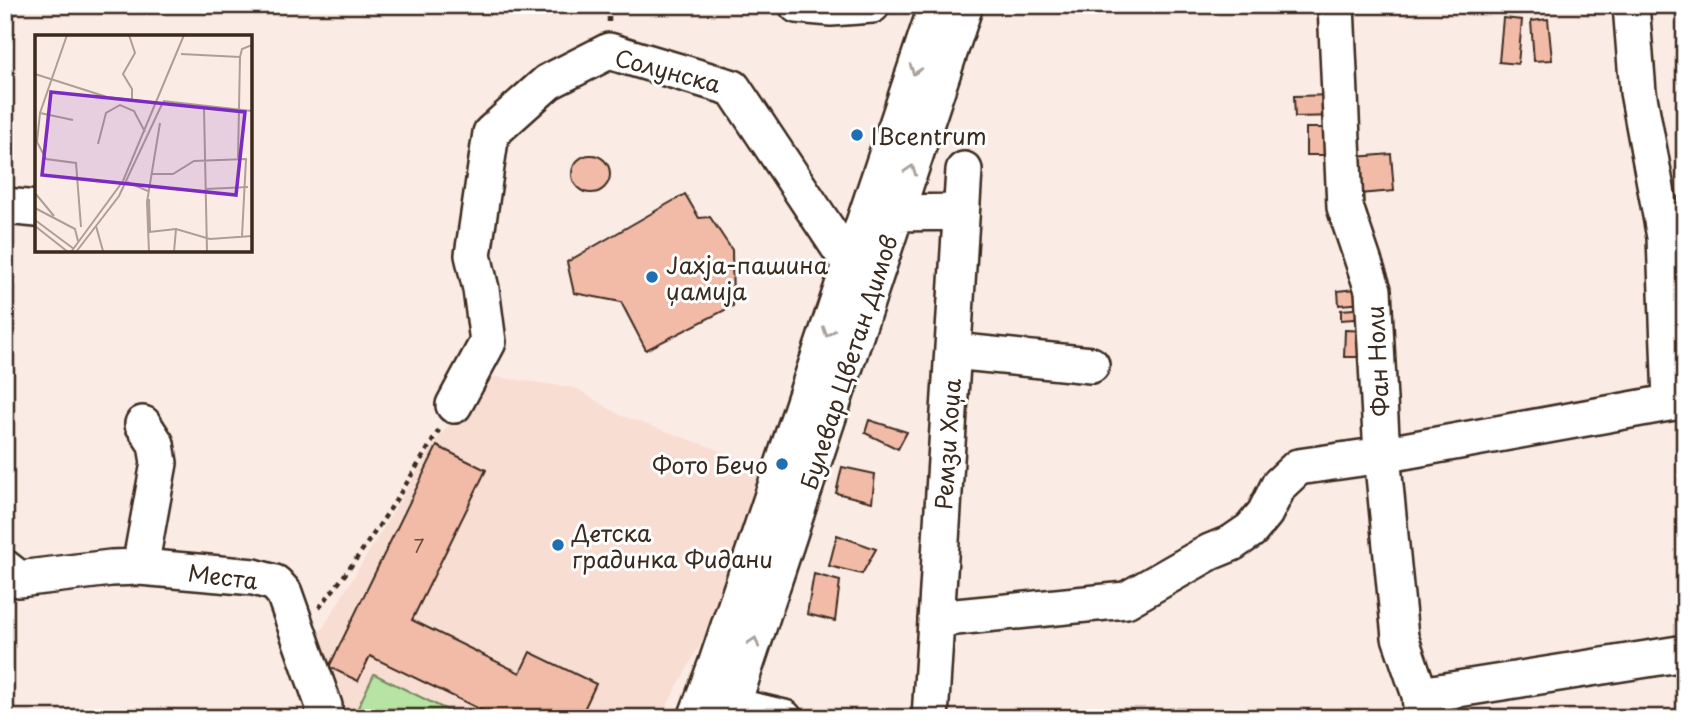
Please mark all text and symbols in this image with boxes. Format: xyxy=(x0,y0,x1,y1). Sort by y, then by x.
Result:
inset map xyxy=(35,35,252,252)
street label: Солунска xyxy=(611,39,725,101)
one-way arrow xyxy=(909,64,924,76)
place label: IBcentrum xyxy=(871,118,987,153)
marker: IBcentrum xyxy=(849,127,865,143)
one-way arrow xyxy=(903,164,917,177)
street label: Булевар Цветан Димов xyxy=(790,230,906,494)
place label: Јахја-пашина џамија xyxy=(666,247,829,308)
marker: Јахја-пашина џамија xyxy=(644,269,660,285)
street label: Фан Ноли xyxy=(1357,305,1397,417)
one-way arrow xyxy=(822,326,836,338)
street label: Ремзи Хоџа xyxy=(925,377,969,511)
place label: Фото Бечо xyxy=(652,447,768,482)
marker: Фото Бечо xyxy=(774,456,790,472)
place label: Детска градинка Фидани xyxy=(571,515,773,576)
house number: 7 xyxy=(414,531,425,559)
marker: Детска градинка Фидани xyxy=(550,537,566,553)
street label: Места xyxy=(186,554,260,598)
one-way arrow xyxy=(746,636,760,648)

